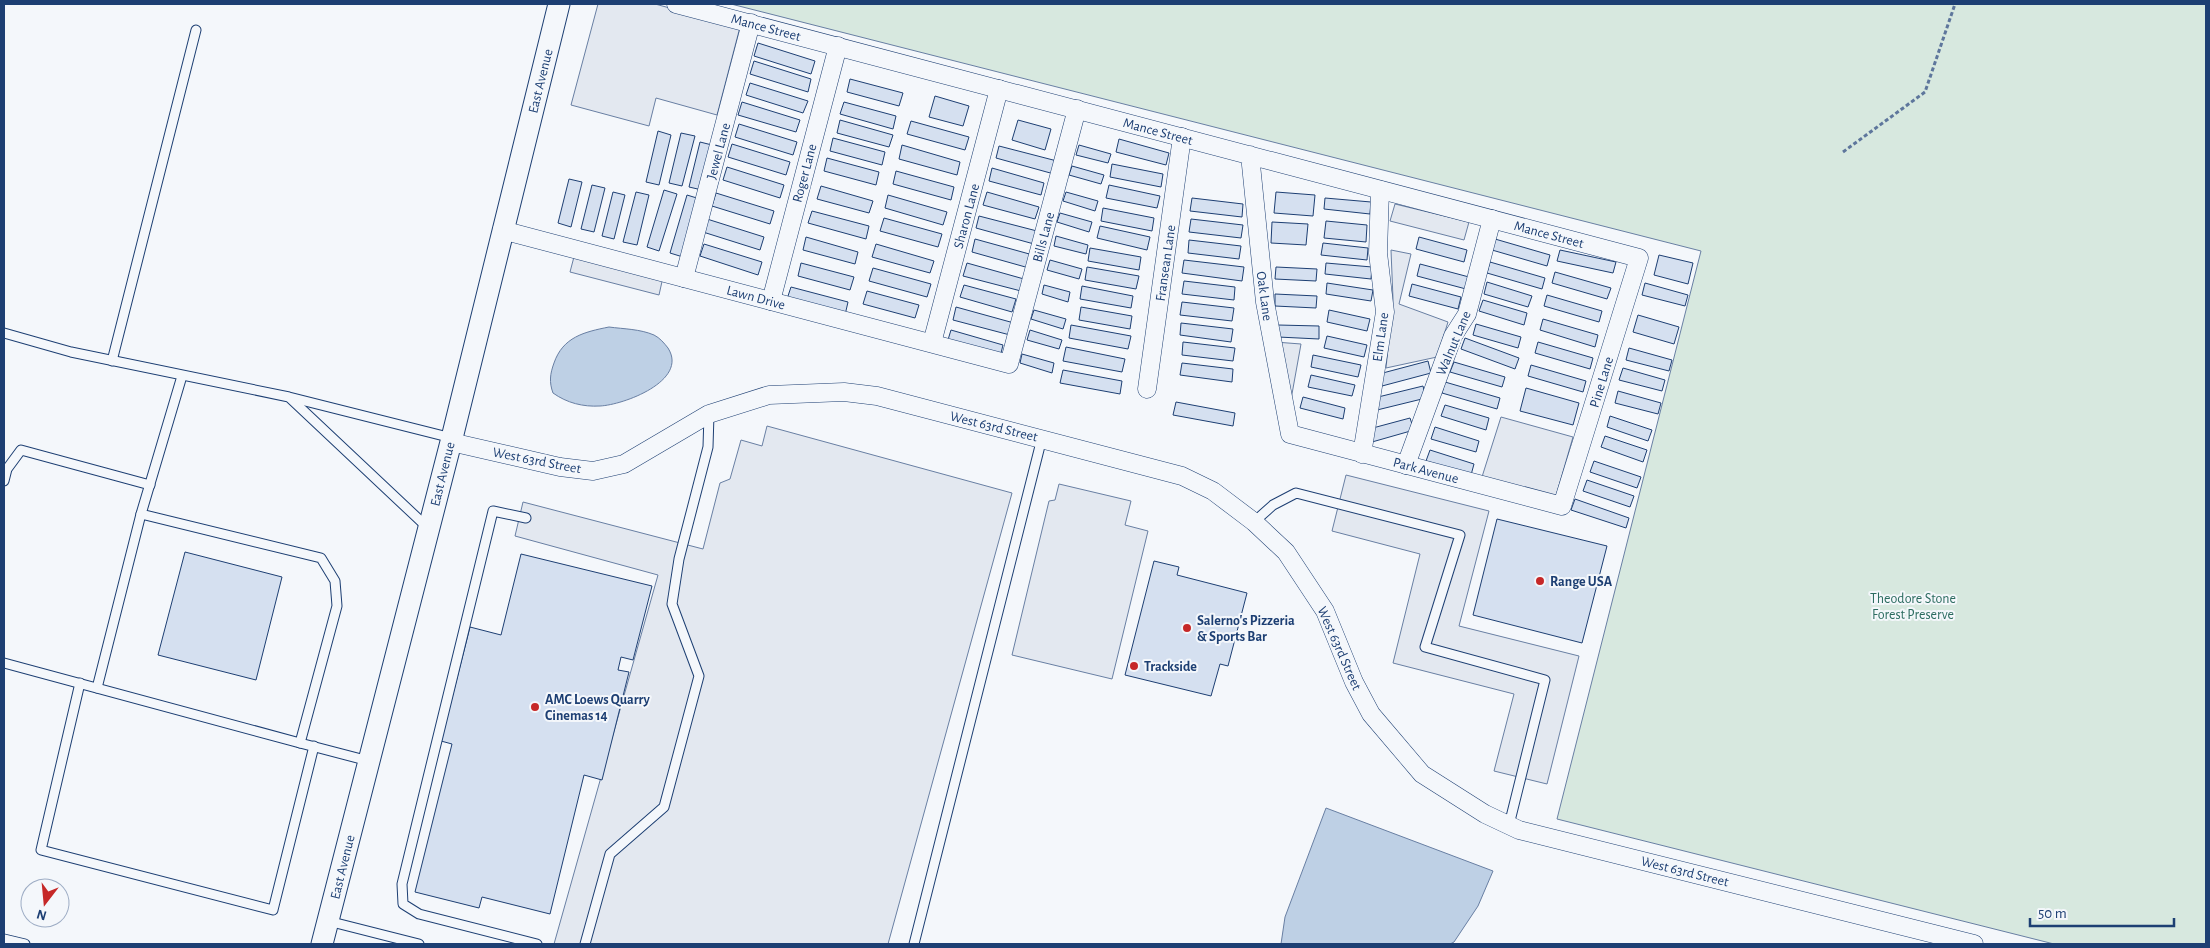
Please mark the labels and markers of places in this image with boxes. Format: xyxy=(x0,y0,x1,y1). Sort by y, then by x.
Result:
marker: Range USA xyxy=(1534,575,1546,587)
place label: Range USA xyxy=(1550,575,1613,589)
place label: Salerno's Pizzeria & Sports Bar xyxy=(1197,614,1295,644)
marker: Salerno's Pizzeria & Sports Bar xyxy=(1181,622,1193,634)
marker: Trackside xyxy=(1128,660,1140,672)
place label: Trackside xyxy=(1144,660,1197,674)
place label: AMC Loews Quarry Cinemas 14 xyxy=(545,693,651,723)
marker: AMC Loews Quarry Cinemas 14 xyxy=(529,701,541,713)

